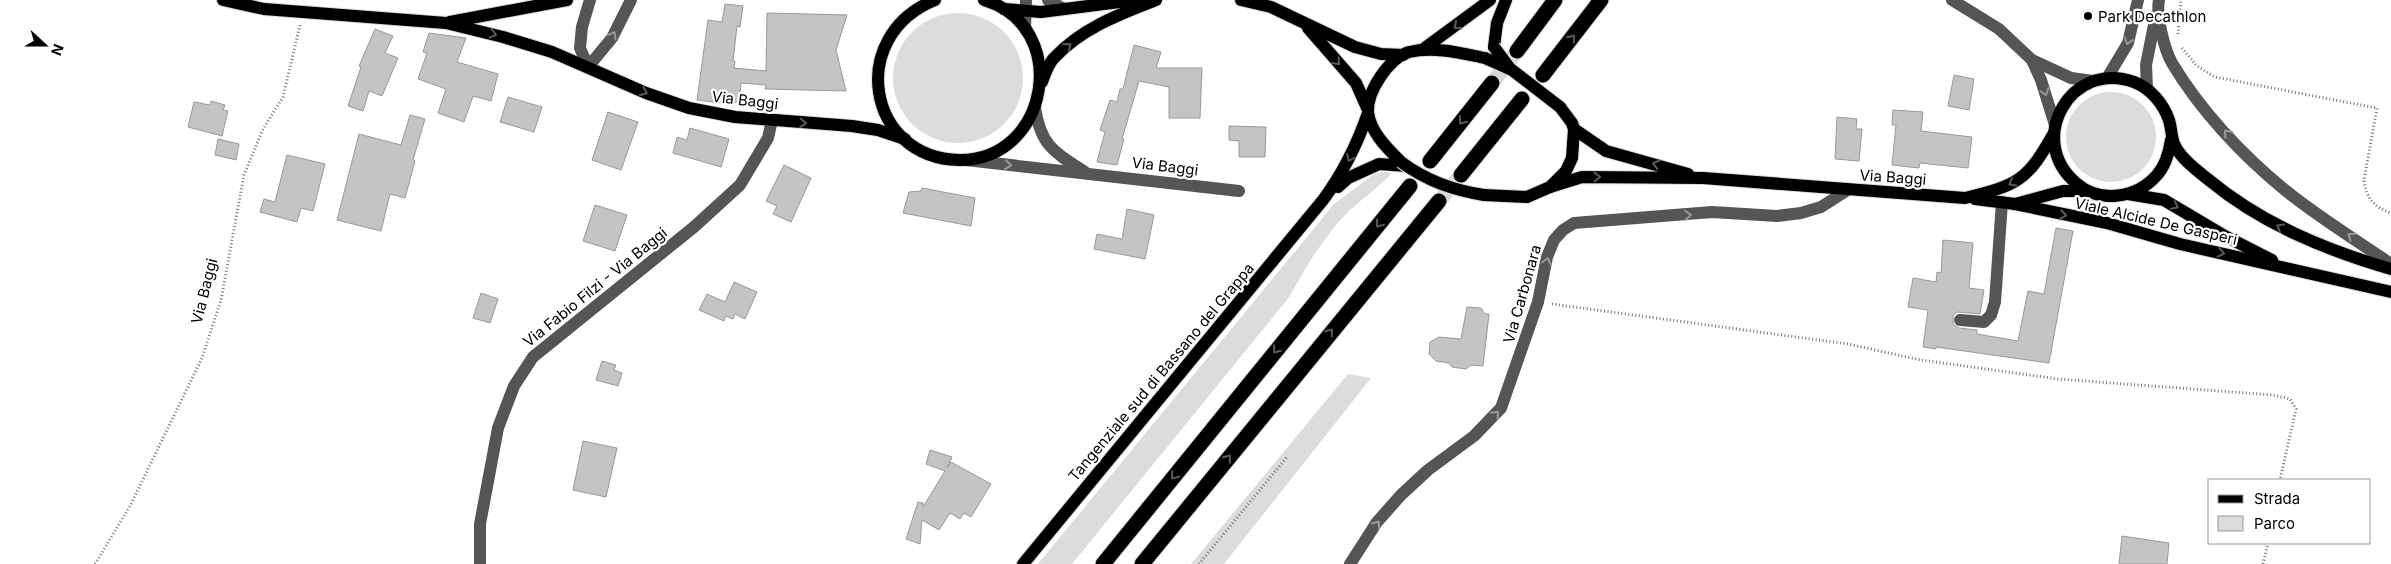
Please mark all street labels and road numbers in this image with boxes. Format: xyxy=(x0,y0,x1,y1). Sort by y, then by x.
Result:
street label: Via Baggi xyxy=(711,86,779,114)
street label: Via Baggi xyxy=(1131,152,1199,180)
street label: Via Baggi xyxy=(1859,165,1927,189)
street label: Viale Alcide De Gasperi xyxy=(2073,193,2239,249)
street label: Via Fabio Filzi - Via Baggi xyxy=(519,223,671,351)
street label: Via Carbonara xyxy=(1499,243,1545,345)
street label: Via Baggi xyxy=(187,256,221,326)
street label: Tangenziale sud di Bassano del Grappa xyxy=(1064,259,1258,485)

